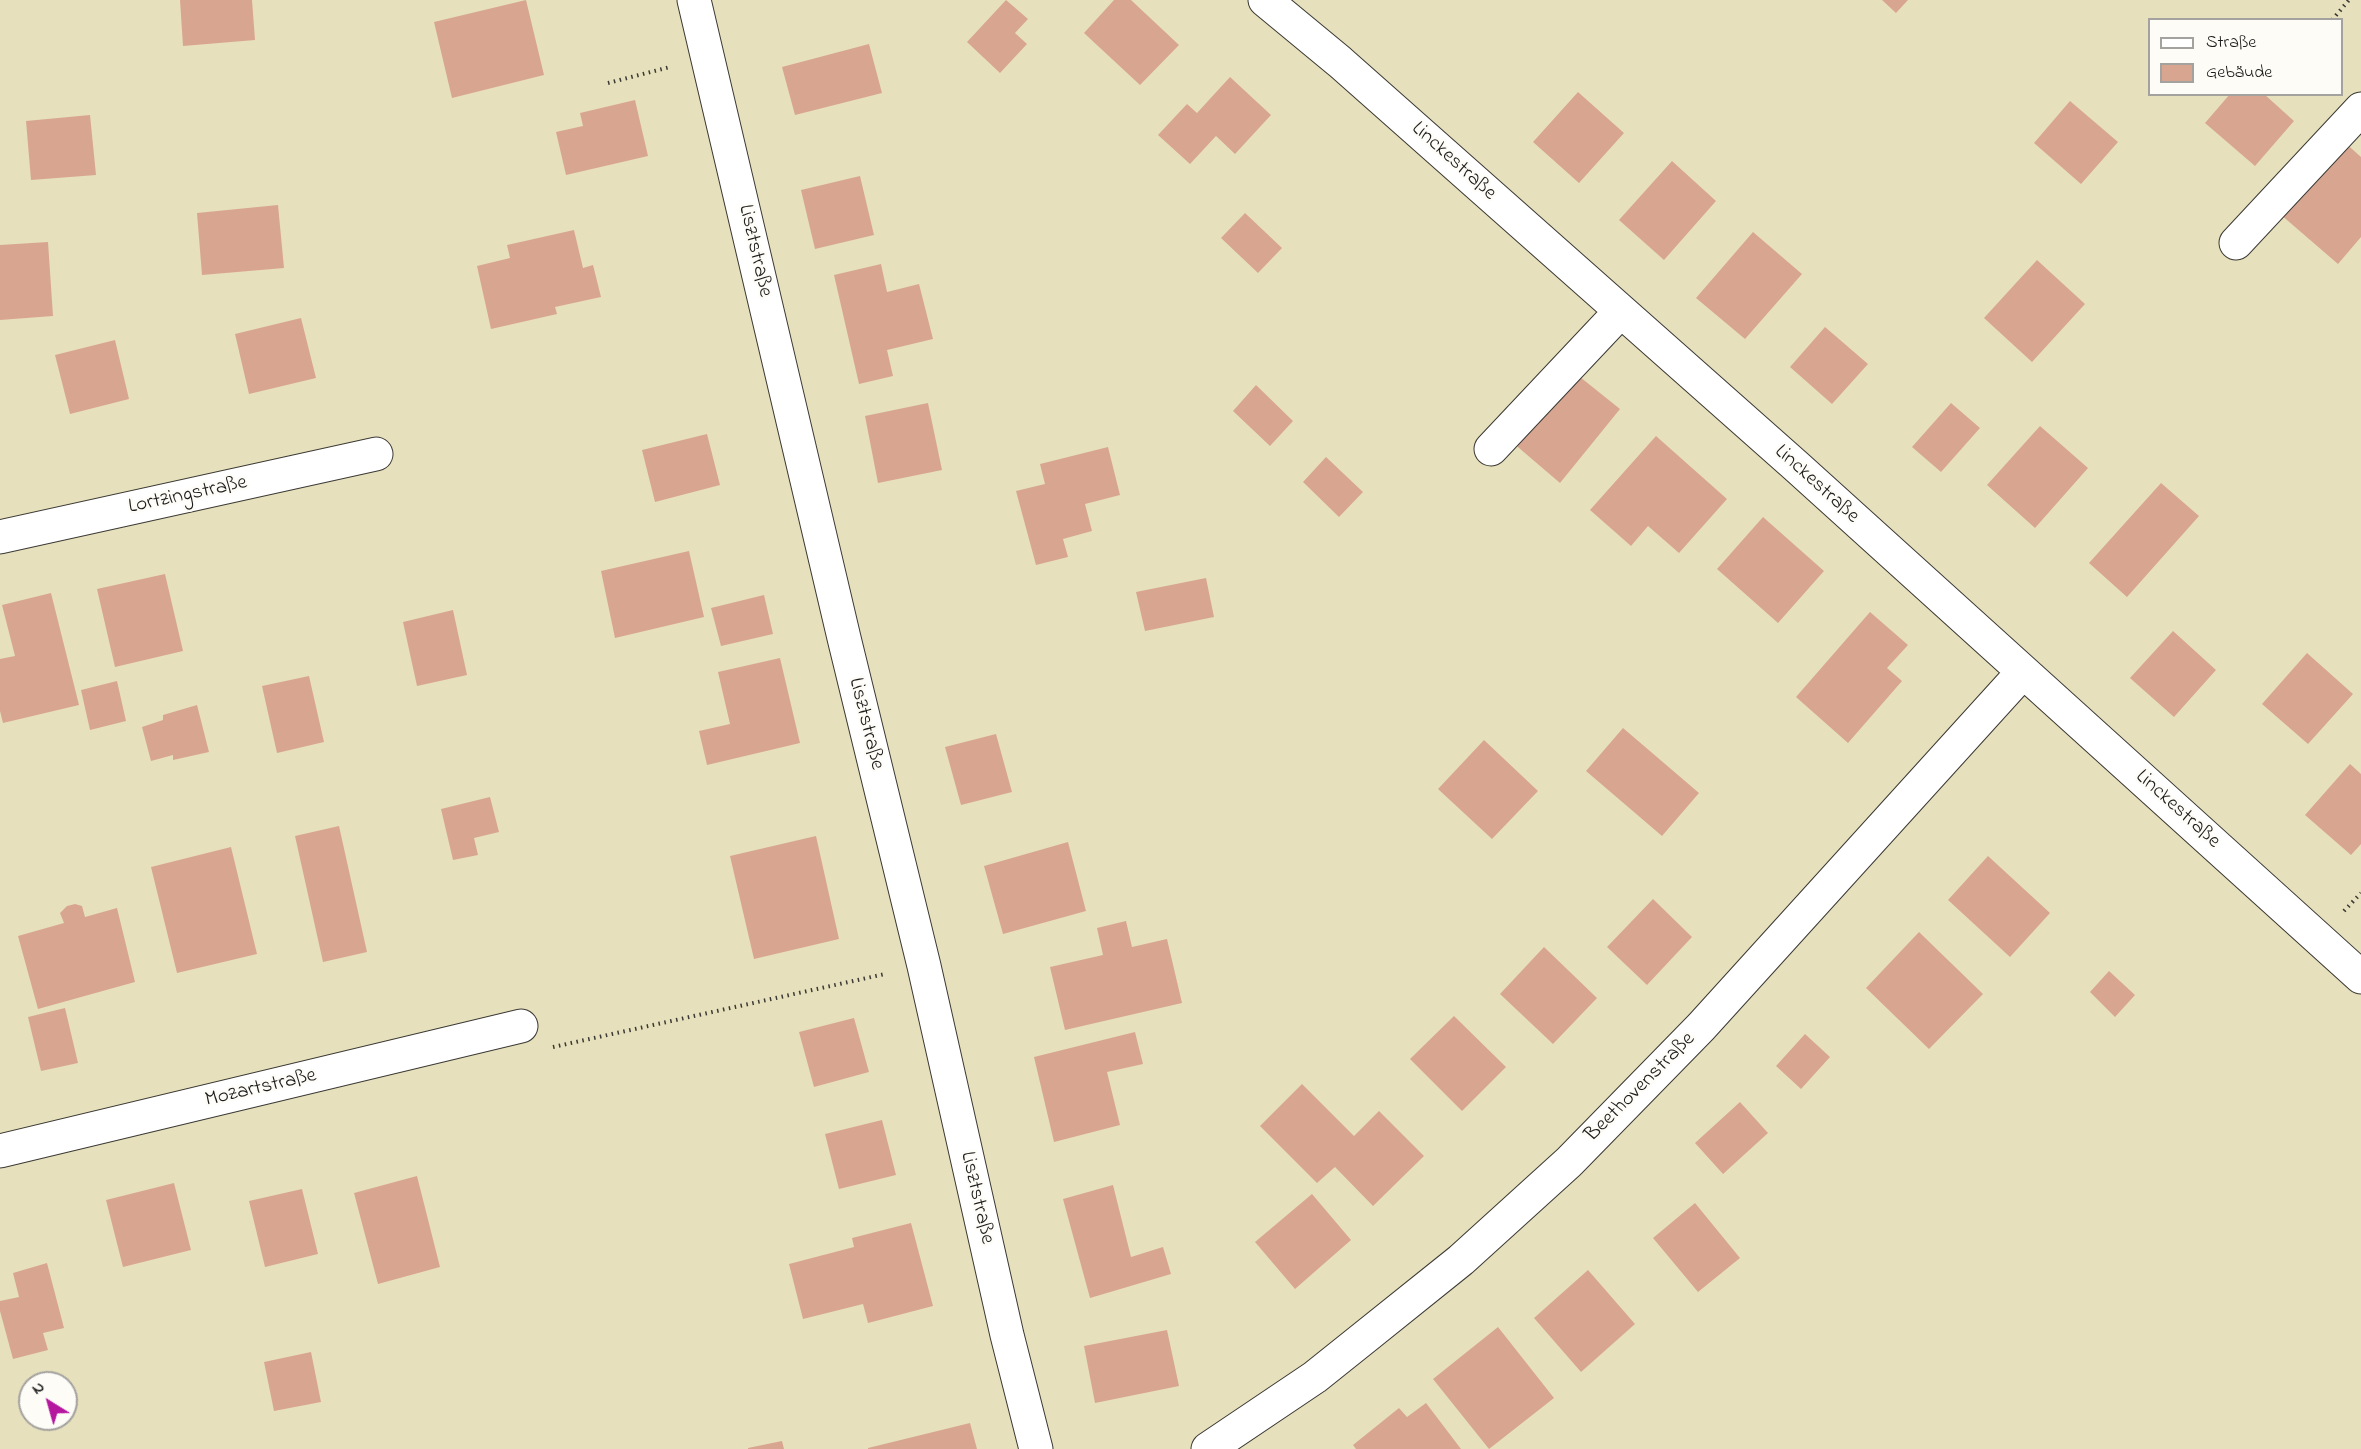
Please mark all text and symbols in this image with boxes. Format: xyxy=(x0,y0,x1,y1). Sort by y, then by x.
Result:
legend xyxy=(2148,18,2343,96)
text: Straße xyxy=(2206,30,2256,56)
text: Gebäude xyxy=(2206,60,2272,86)
street label: Linckestraße xyxy=(1405,117,1501,207)
street label: Lisztstraße xyxy=(731,202,777,300)
street label: Linckestraße xyxy=(1768,440,1864,530)
street label: Lortzingstraße xyxy=(126,471,250,521)
street label: Lisztstraße xyxy=(841,675,889,773)
street label: Linckestraße xyxy=(2129,765,2225,855)
street label: Beethovenstraße xyxy=(1581,1028,1701,1148)
street label: Mozartstraße xyxy=(203,1064,319,1114)
street label: Lisztstraße xyxy=(953,1149,999,1247)
north arrow xyxy=(18,1371,78,1431)
text: N xyxy=(27,1375,50,1401)

